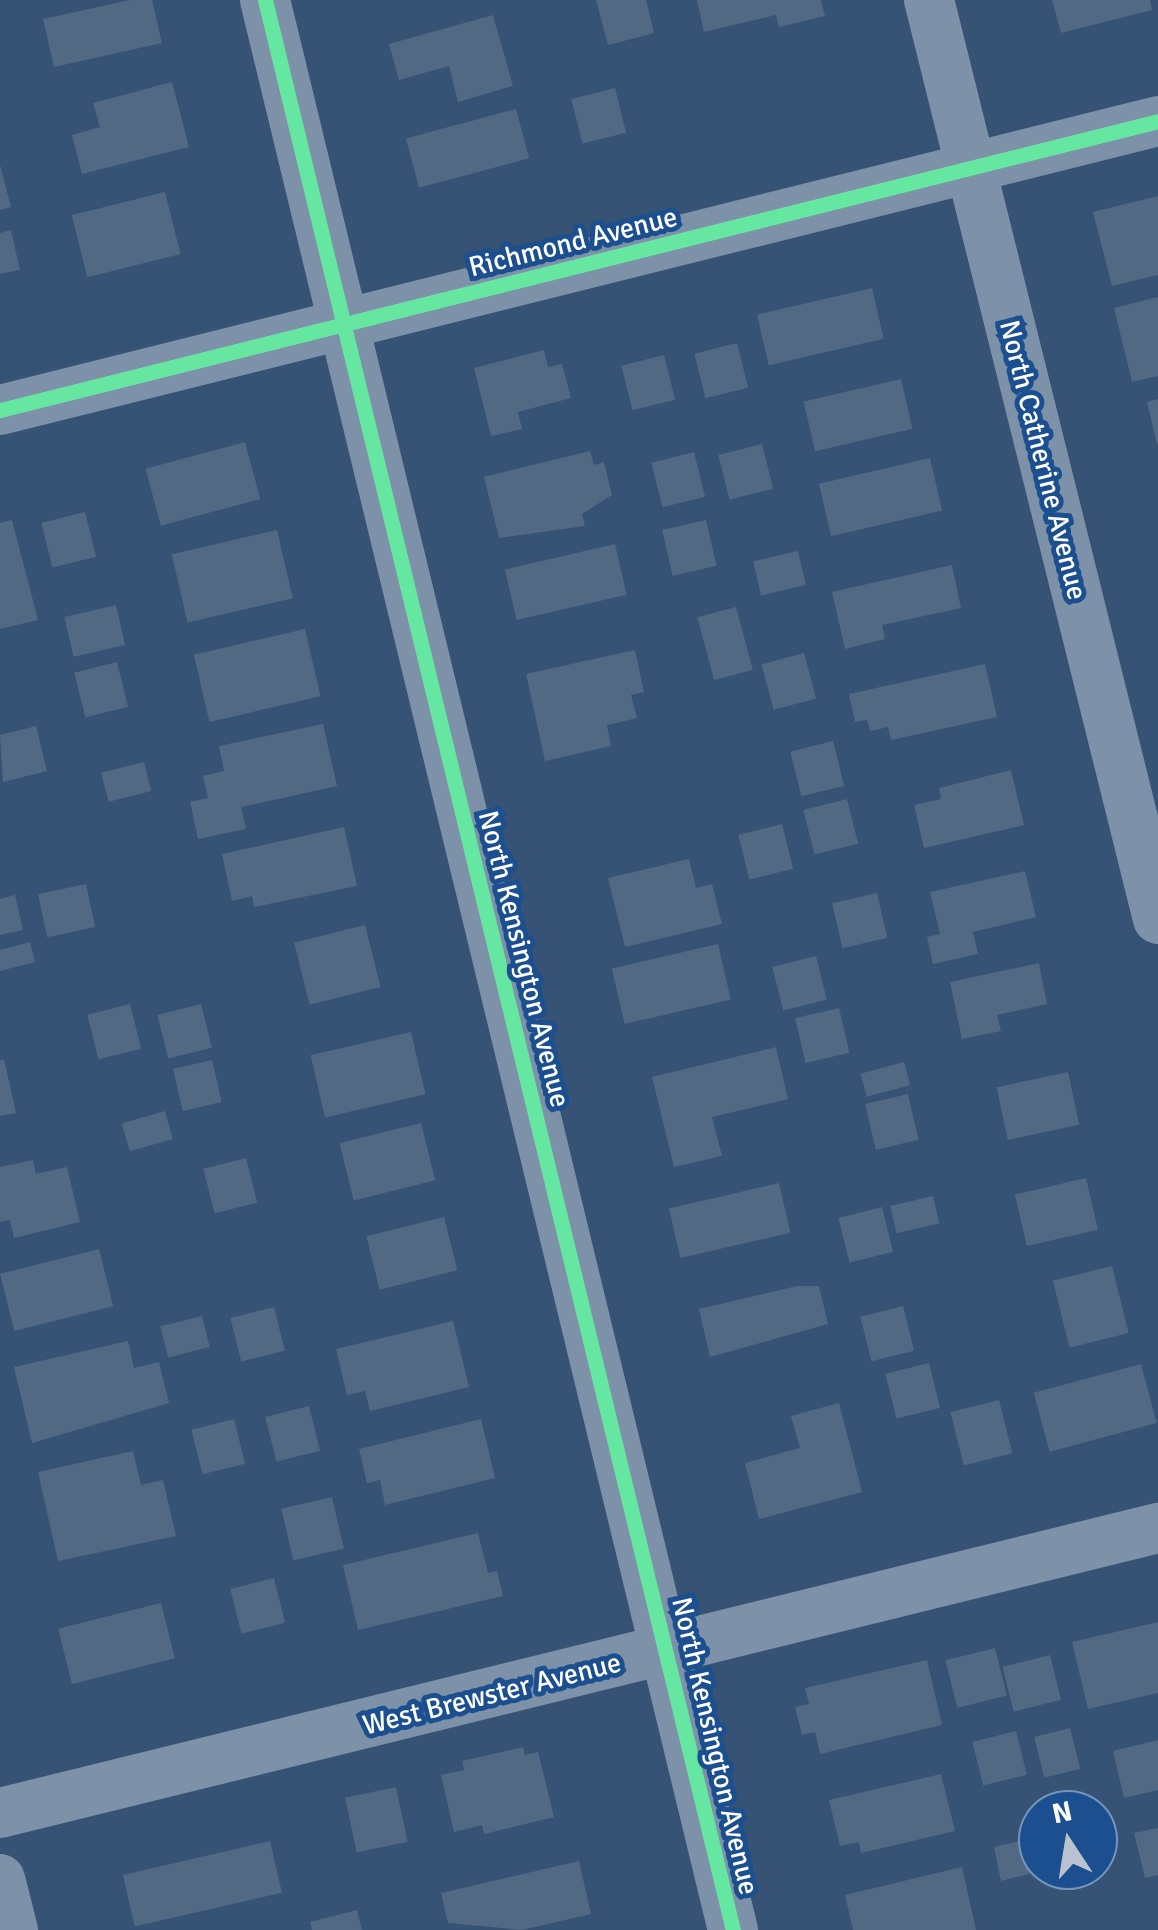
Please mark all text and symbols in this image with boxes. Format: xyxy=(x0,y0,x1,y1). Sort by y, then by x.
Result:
street label: Richmond Avenue xyxy=(465,200,681,284)
street label: North Catherine Avenue xyxy=(992,317,1094,603)
street label: North Kensington Avenue xyxy=(471,807,577,1111)
street label: North Kensington Avenue xyxy=(664,1594,766,1898)
street label: West Brewster Avenue xyxy=(359,1646,625,1742)
north arrow xyxy=(1018,1790,1118,1890)
text: N xyxy=(1049,1794,1075,1831)

